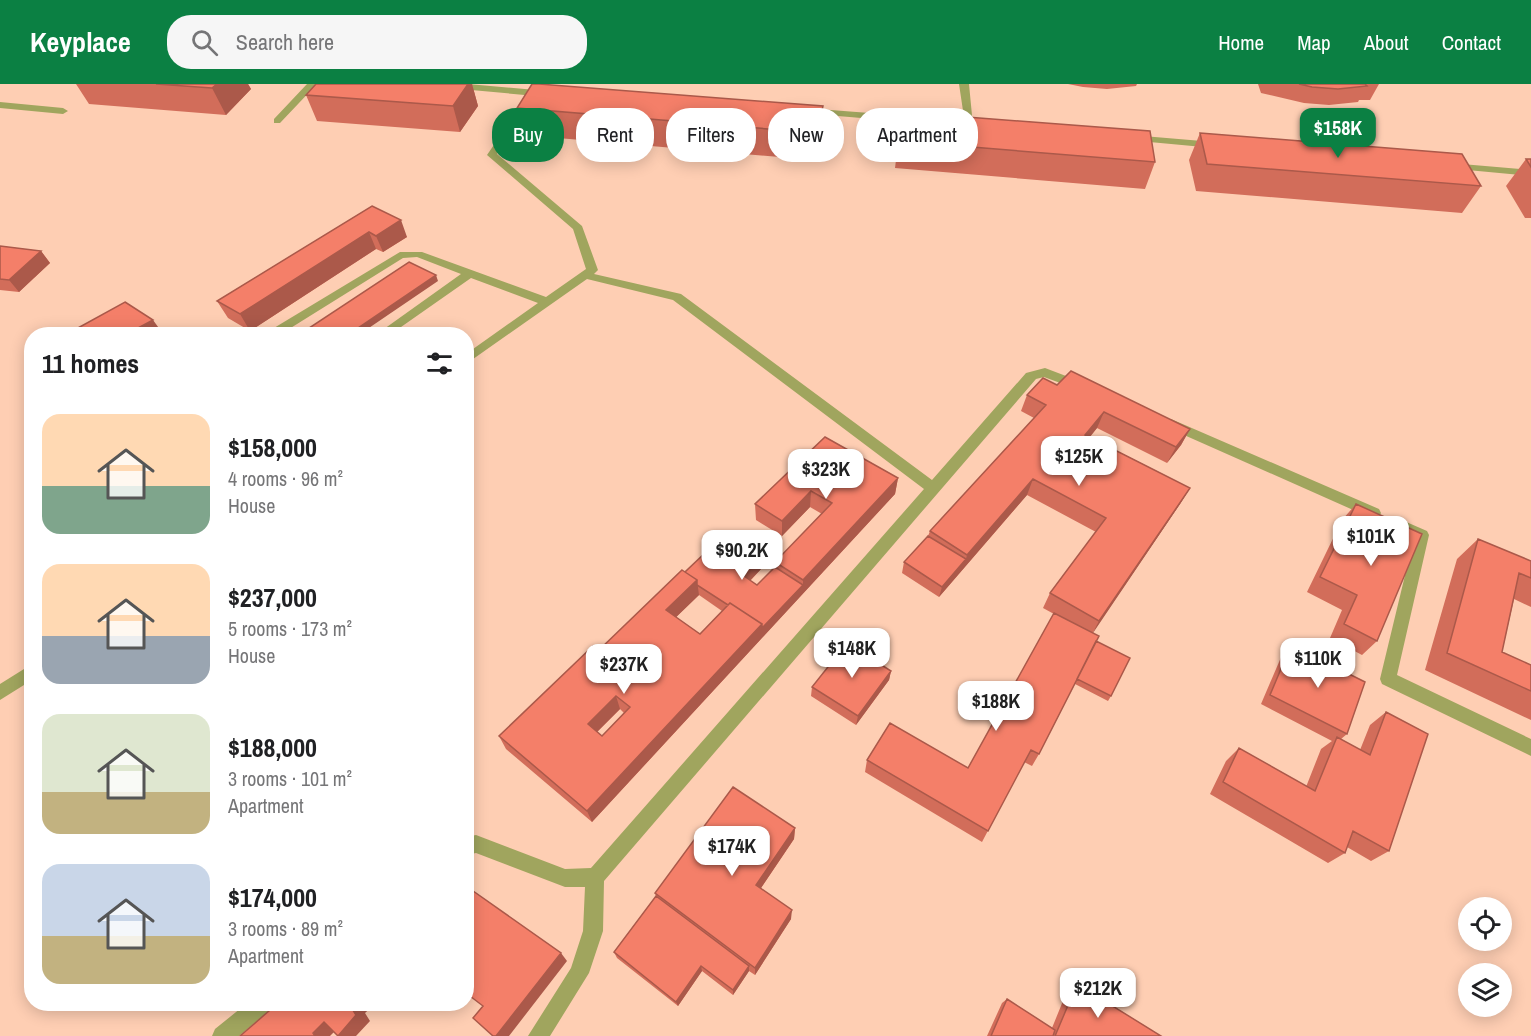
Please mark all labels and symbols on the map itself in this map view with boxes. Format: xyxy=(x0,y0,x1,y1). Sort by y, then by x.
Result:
pin: $158K xyxy=(1296,108,1380,159)
pin: $125K xyxy=(1037,436,1121,487)
pin: $323K xyxy=(784,449,868,500)
pin: $101K xyxy=(1329,516,1413,567)
pin: $90.2K xyxy=(693,530,791,581)
pin: $148K xyxy=(810,628,894,679)
pin: $110K xyxy=(1276,638,1360,689)
pin: $237K xyxy=(582,644,666,695)
pin: $188K xyxy=(954,681,1038,732)
pin: $174K xyxy=(690,826,774,877)
pin: $212K xyxy=(1056,968,1140,1019)

